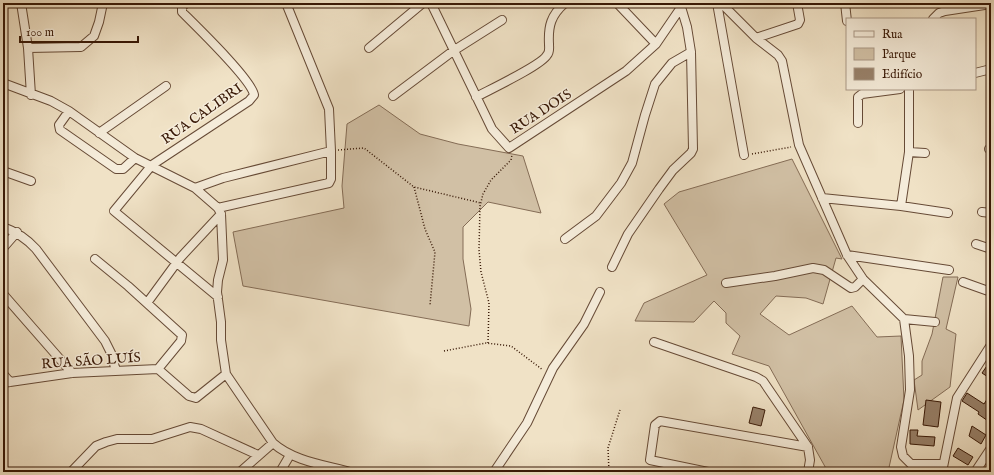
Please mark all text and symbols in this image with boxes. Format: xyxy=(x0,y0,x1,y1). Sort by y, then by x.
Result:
scale bar xyxy=(20,18,138,44)
legend xyxy=(846,18,976,90)
text: 100 m xyxy=(26,25,54,40)
text: Rua xyxy=(882,27,903,42)
text: Parque xyxy=(882,47,917,63)
text: Edifício xyxy=(882,67,923,82)
street label: RUA CALIBRI xyxy=(158,79,246,149)
street label: RUA DOIS xyxy=(507,85,575,139)
street label: RUA SÃO LUÍS xyxy=(41,348,141,373)

